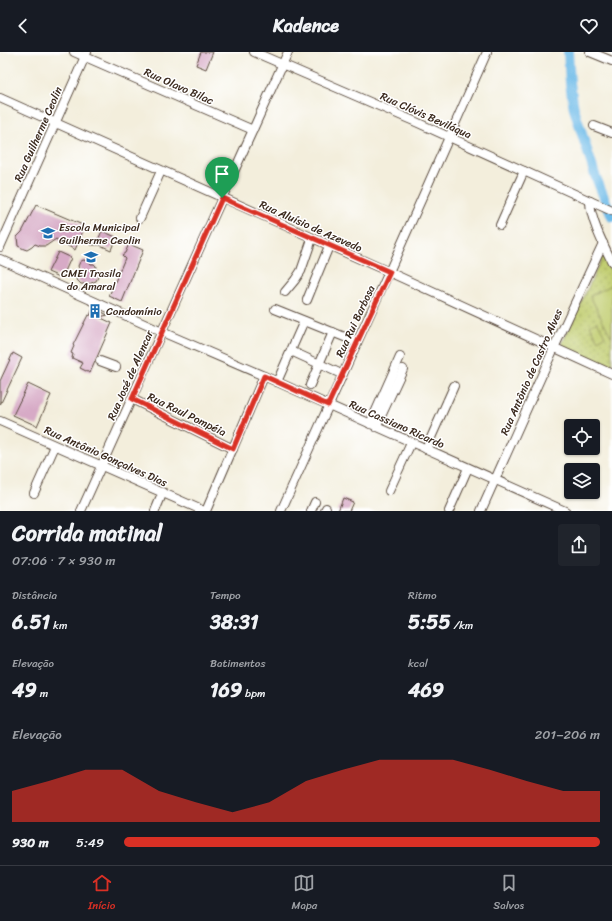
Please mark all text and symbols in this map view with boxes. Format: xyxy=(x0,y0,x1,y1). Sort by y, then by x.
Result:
text: Kadence xyxy=(273,10,339,42)
icon: back xyxy=(12,15,34,37)
icon: heart xyxy=(578,15,600,37)
street label: Rua Olavo Bilac xyxy=(141,63,217,110)
street label: Rua Guilherme Ceolin xyxy=(9,83,68,185)
street label: Rua Clóvis Beviláqua xyxy=(377,87,475,144)
pin xyxy=(205,157,239,198)
icon: arrive xyxy=(211,163,233,185)
street label: Rua Aluísio de Azevedo xyxy=(256,195,366,258)
place label: Escola Municipal Guilherme Ceolin xyxy=(59,218,141,250)
school or university icon: Escola Municipal Guilherme Ceolin xyxy=(40,225,56,241)
school or university icon: CMEI Trasila do Amaral xyxy=(83,249,99,265)
place label: CMEI Trasila do Amaral xyxy=(61,264,121,296)
street label: Rua Rui Barbosa xyxy=(330,281,381,361)
place label: Condomínio xyxy=(106,302,162,321)
building icon: Condomínio xyxy=(87,303,103,319)
street label: Rua Antônio de Castro Alves xyxy=(495,305,568,438)
street label: Rua José de Alencar xyxy=(102,327,159,423)
street label: Rua Raul Pompéia xyxy=(144,387,230,442)
street label: Rua Cassiano Ricardo xyxy=(346,395,448,454)
map controls xyxy=(564,419,600,499)
button: locate xyxy=(564,419,600,455)
street label: Rua Antônio Gonçalves Dias xyxy=(41,421,171,493)
button: layers xyxy=(564,463,600,499)
text: Corrida matinal xyxy=(12,514,162,553)
button: share xyxy=(558,524,600,566)
text: 07:06 · 7 × 930 m xyxy=(12,549,116,572)
text: Distância xyxy=(12,586,57,605)
text: Tempo xyxy=(210,586,241,605)
text: Ritmo xyxy=(408,586,437,605)
text: 6.51 xyxy=(12,605,50,640)
text: 38:31 xyxy=(210,605,259,640)
text: 5:55 xyxy=(408,605,451,640)
text: km xyxy=(50,616,67,635)
text: /km xyxy=(451,616,473,635)
text: Elevação xyxy=(12,654,54,673)
text: Batimentos xyxy=(210,654,265,673)
text: kcal xyxy=(408,654,428,673)
text: 49 xyxy=(12,673,37,708)
text: 169 xyxy=(210,673,242,708)
text: 469 xyxy=(408,673,444,708)
text: m xyxy=(37,684,48,703)
text: bpm xyxy=(242,684,265,703)
text: Elevação xyxy=(12,723,62,746)
text: 201–206 m xyxy=(535,723,600,746)
text: 930 m xyxy=(12,831,49,854)
text: 5:49 xyxy=(76,831,104,854)
tab: Início xyxy=(88,872,115,915)
tab: Mapa xyxy=(291,872,317,915)
tab: Salvos xyxy=(493,872,524,915)

